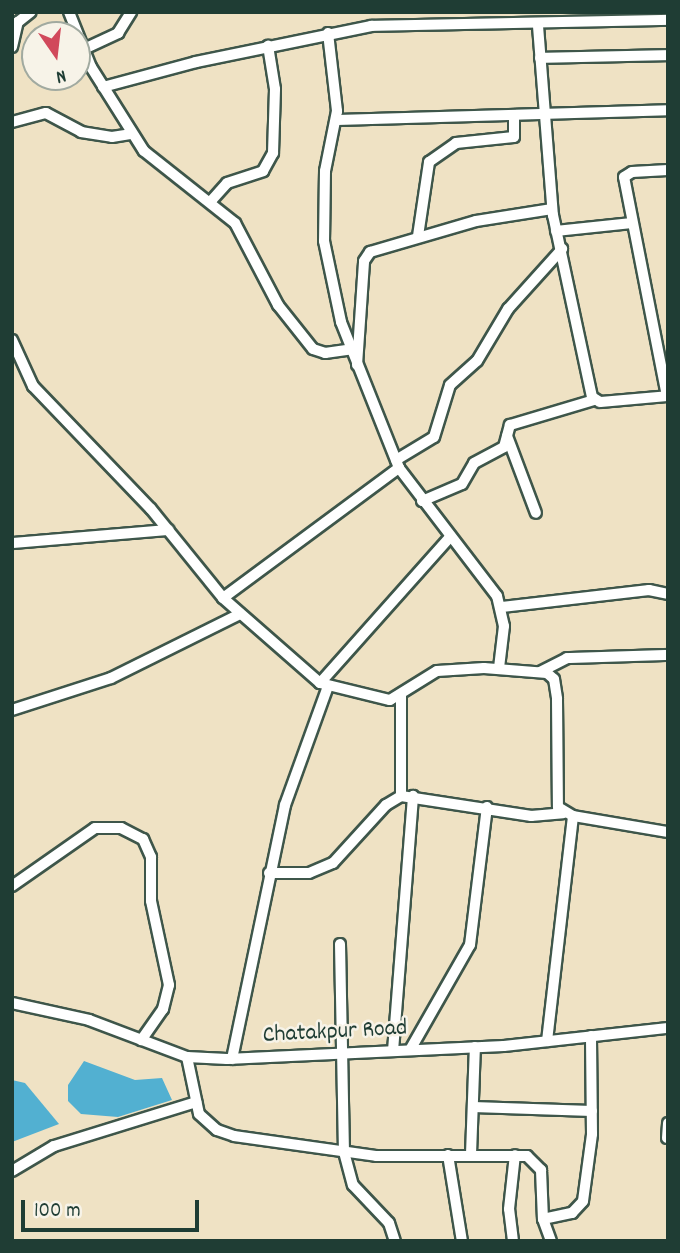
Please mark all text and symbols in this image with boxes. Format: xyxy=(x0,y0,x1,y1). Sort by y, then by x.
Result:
north arrow xyxy=(21,21,91,91)
text: N xyxy=(53,61,69,89)
street label: Chatakpur Road xyxy=(262,1015,408,1051)
scale bar xyxy=(24,1186,203,1230)
text: 100 m xyxy=(34,1197,81,1227)

